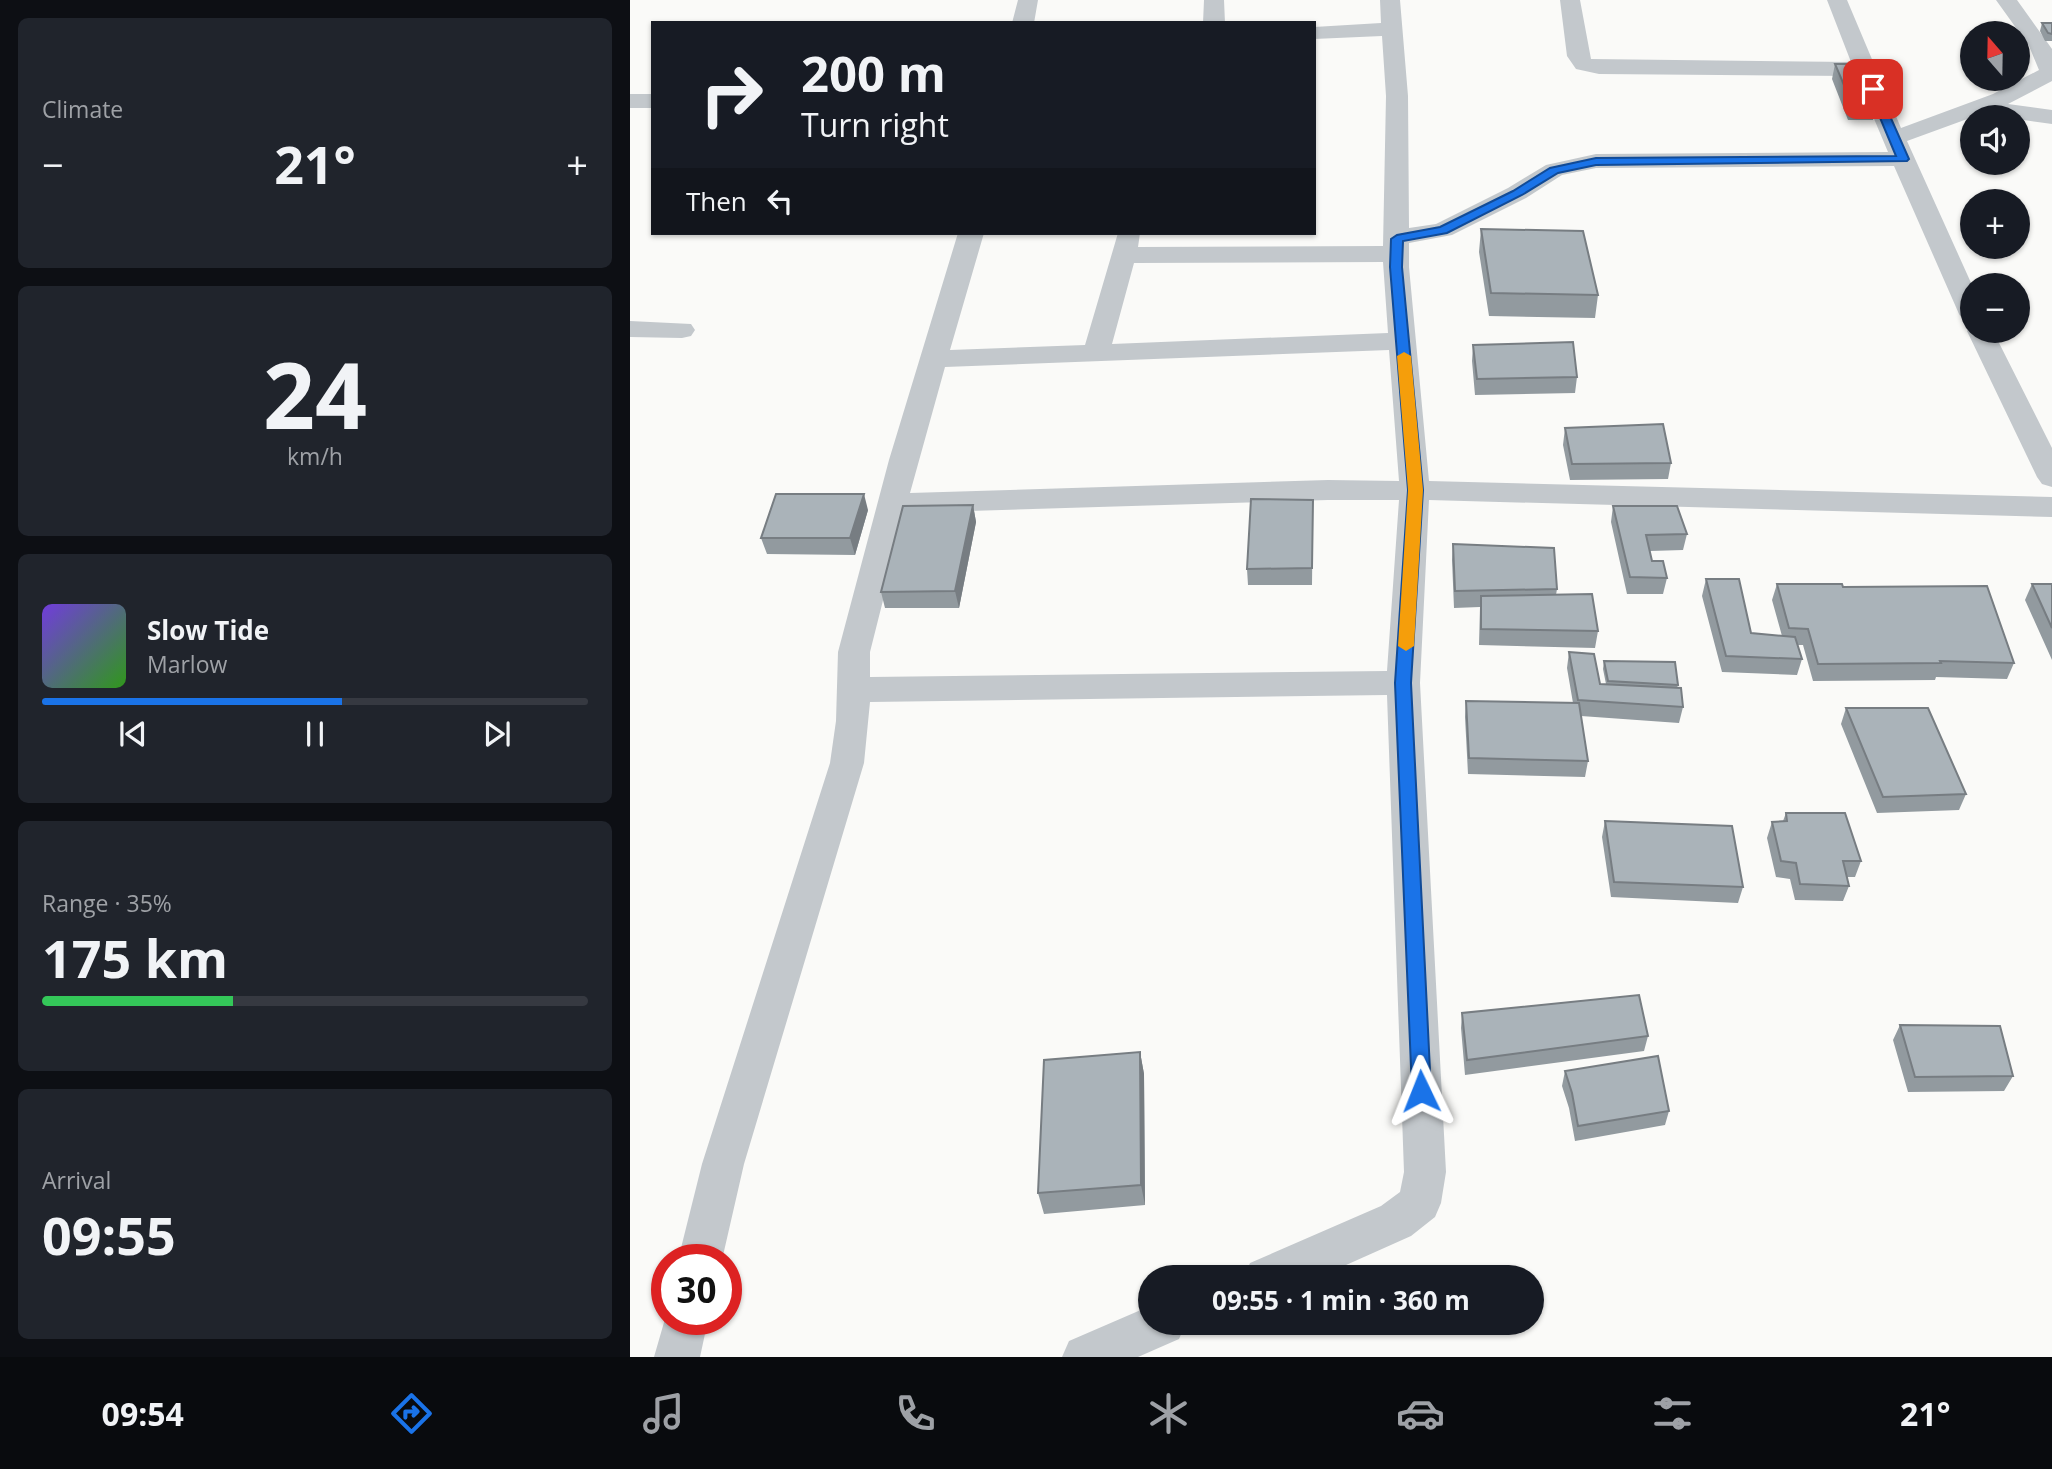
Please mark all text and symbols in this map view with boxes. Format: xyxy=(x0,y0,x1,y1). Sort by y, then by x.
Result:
north arrow xyxy=(1960,21,2030,91)
map controls xyxy=(1960,21,2030,343)
text: 200 m xyxy=(801,40,946,106)
icon: right xyxy=(686,49,777,140)
pin xyxy=(1843,59,1903,119)
icon: arrive xyxy=(1854,70,1892,108)
text: Climate xyxy=(42,93,123,125)
text: Turn right xyxy=(801,103,949,146)
button: sound xyxy=(1960,105,2030,175)
text: 21° xyxy=(274,128,356,199)
text: − xyxy=(42,138,64,190)
text: + xyxy=(566,138,588,190)
icon: left xyxy=(761,182,799,220)
text: Then xyxy=(686,183,747,219)
button: + xyxy=(1960,189,2030,259)
button: − xyxy=(1960,273,2030,343)
text: 24 xyxy=(263,332,367,456)
text: km/h xyxy=(287,440,343,472)
text: Slow Tide xyxy=(147,612,269,648)
text: Marlow xyxy=(147,648,227,680)
icon: previous xyxy=(114,715,152,753)
icon: pause xyxy=(296,715,334,753)
icon: next xyxy=(478,715,516,753)
text: Range · 35% xyxy=(42,887,172,919)
text: 175 km xyxy=(42,922,228,993)
position arrow xyxy=(1384,1054,1458,1128)
text: Arrival xyxy=(42,1164,111,1196)
text: 09:55 xyxy=(42,1199,176,1270)
speed limit sign: 30 xyxy=(651,1244,742,1335)
text: 09:55 · 1 min · 360 m xyxy=(1212,1282,1470,1318)
icon: directions xyxy=(387,1389,436,1438)
icon: music xyxy=(639,1389,688,1438)
icon: phone xyxy=(891,1389,940,1438)
icon: climate xyxy=(1144,1389,1193,1438)
icon: car xyxy=(1396,1389,1445,1438)
icon: filters xyxy=(1648,1389,1697,1438)
text: 09:54 xyxy=(102,1392,184,1435)
text: 21° xyxy=(1900,1392,1950,1435)

